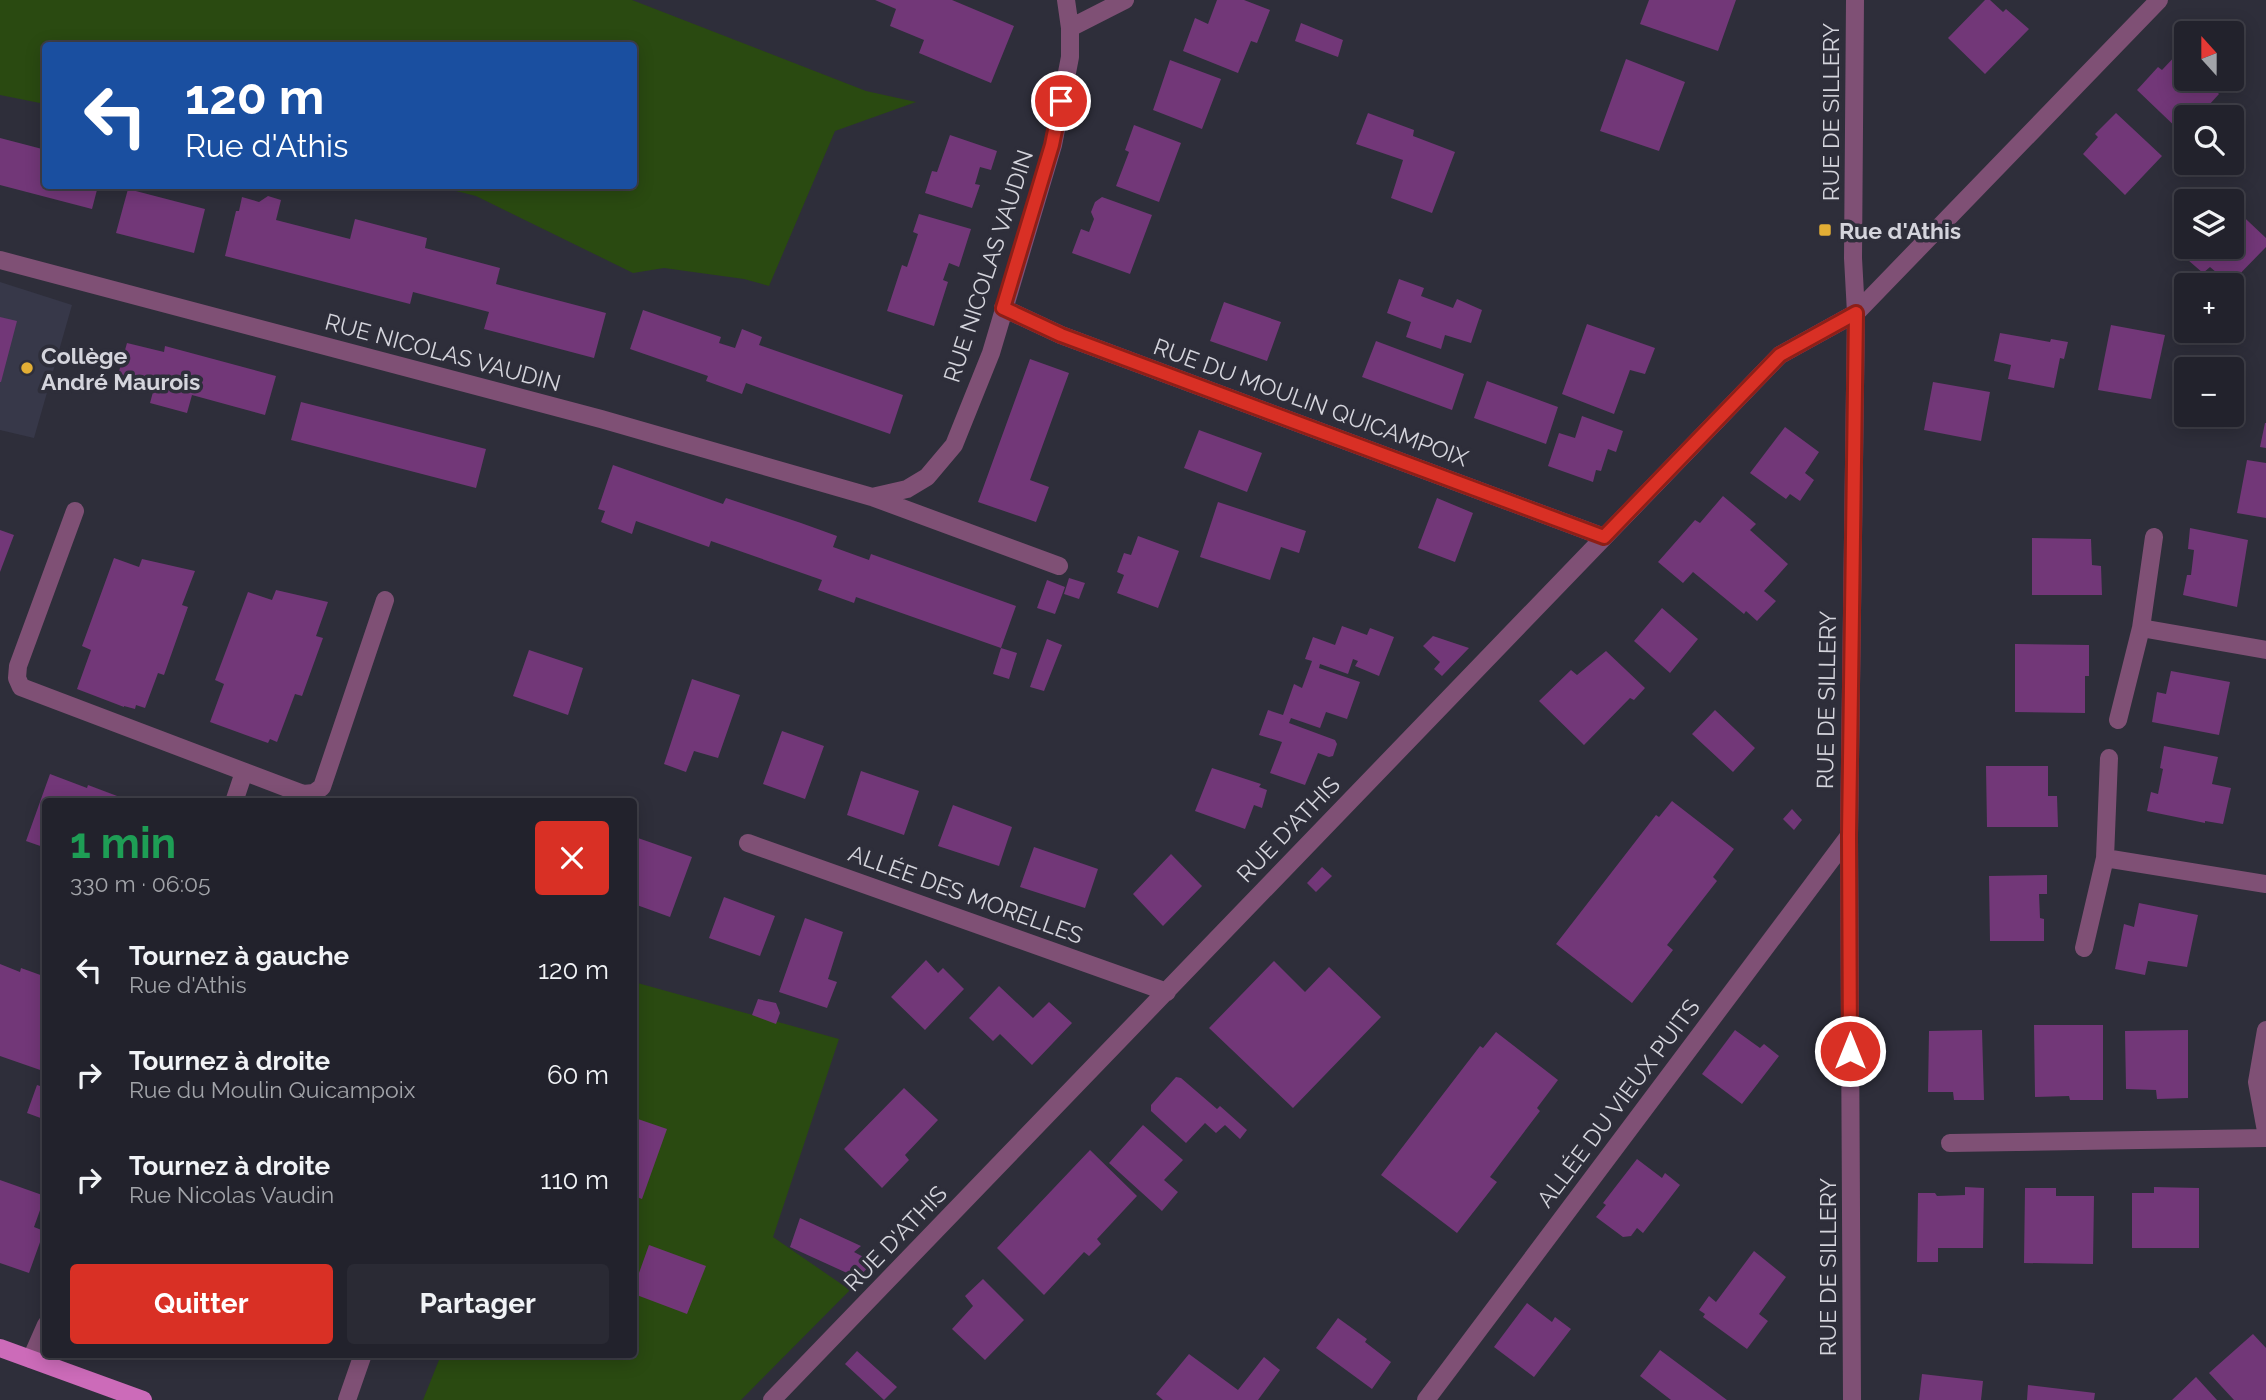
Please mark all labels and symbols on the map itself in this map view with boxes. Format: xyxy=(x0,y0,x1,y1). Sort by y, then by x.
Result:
north arrow xyxy=(2174,21,2244,91)
street label: RUE DE SILLERY xyxy=(1817,23,1844,201)
pin xyxy=(1031,71,1091,131)
street label: RUE NICOLAS VAUDIN xyxy=(938,146,1038,386)
place label: Rue d'Athis xyxy=(1839,217,1961,244)
marker: Rue d'Athis xyxy=(1817,222,1833,238)
street label: RUE NICOLAS VAUDIN xyxy=(322,308,564,396)
street label: RUE DU MOULIN QUICAMPOIX xyxy=(1150,332,1472,472)
place label: Collège André Maurois xyxy=(41,342,200,395)
marker: Collège André Maurois xyxy=(19,360,35,376)
street label: RUE DE SILLERY xyxy=(1811,611,1841,789)
street label: RUE D'ATHIS xyxy=(1231,771,1345,887)
street label: ALLÉE DES MORELLES xyxy=(845,839,1087,949)
street label: ALLÉE DU VIEUX PUITS xyxy=(1531,994,1705,1212)
position arrow xyxy=(1813,1014,1887,1088)
street label: RUE DE SILLERY xyxy=(1814,1178,1841,1356)
street label: RUE D'ATHIS xyxy=(838,1180,952,1296)

